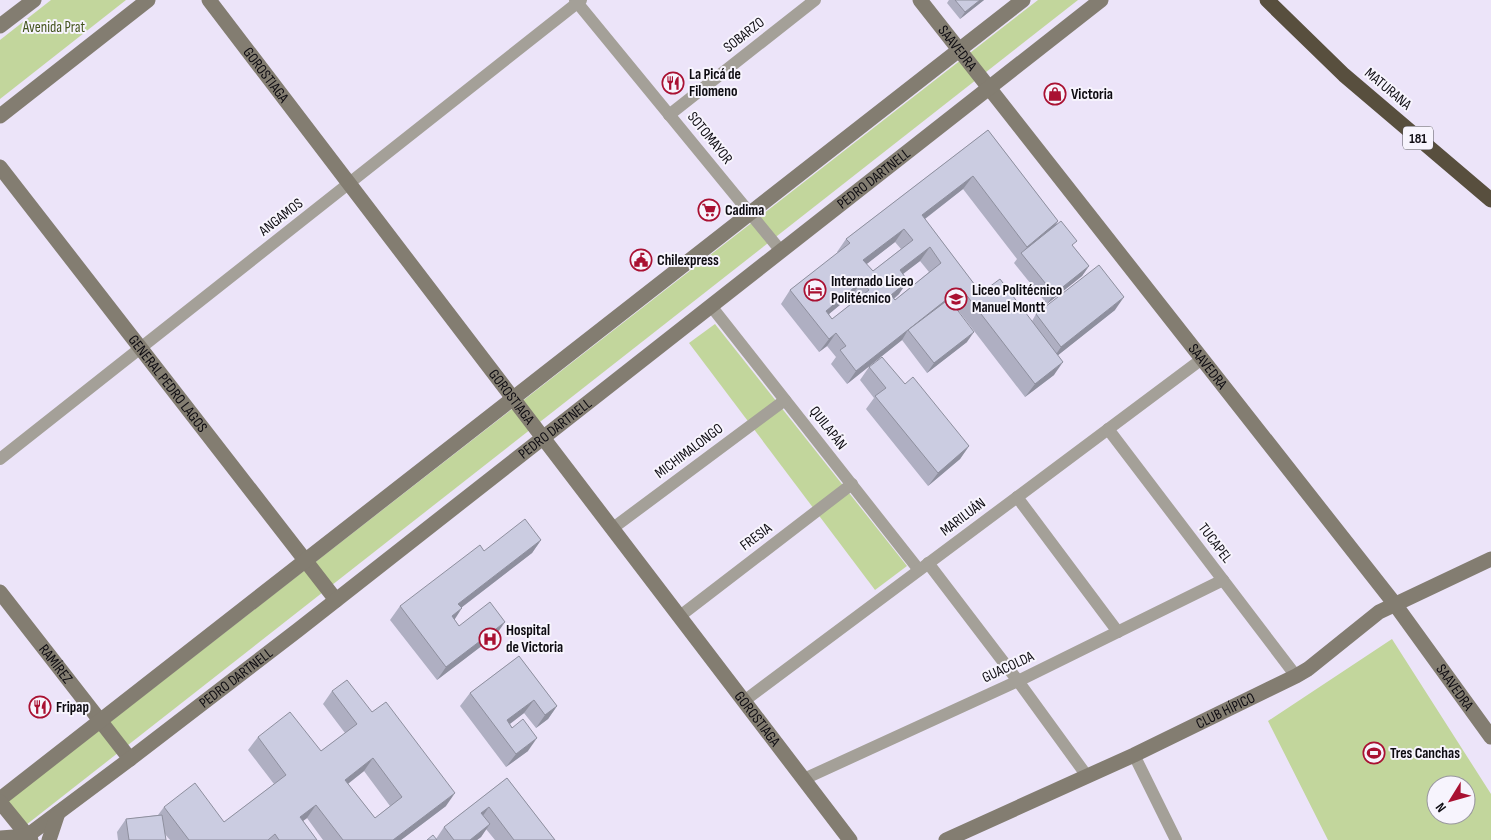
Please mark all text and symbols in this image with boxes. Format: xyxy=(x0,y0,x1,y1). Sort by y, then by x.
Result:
street label: SOBARZO xyxy=(720,13,768,57)
park label: Avenida Prat xyxy=(22,18,86,37)
street label: SAAVEDRA xyxy=(934,21,982,75)
street label: GOROSTIAGA xyxy=(239,43,294,107)
street label: MATURANA xyxy=(1361,64,1416,114)
place label: La Picá de Filomeno xyxy=(689,65,741,101)
restaurant icon: La Picá de Filomeno xyxy=(661,71,685,95)
shop icon: Victoria xyxy=(1043,82,1067,106)
place label: Victoria xyxy=(1071,85,1113,104)
street label: SOTOMAYOR xyxy=(683,108,737,168)
road number: 181 xyxy=(1403,126,1433,150)
street label: PEDRO DARTNELL xyxy=(833,144,914,213)
street label: ANGAMOS xyxy=(254,194,307,241)
supermarket icon: Cadima xyxy=(697,198,721,222)
place label: Cadima xyxy=(725,201,764,220)
public building icon: Chilexpress xyxy=(629,248,653,272)
place label: Chilexpress xyxy=(657,251,719,270)
place label: Internado Liceo Politécnico xyxy=(831,272,913,308)
hotel icon: Internado Liceo Politécnico xyxy=(803,278,827,302)
place label: Liceo Politécnico Manuel Montt xyxy=(972,281,1062,317)
school or university icon: Liceo Politécnico Manuel Montt xyxy=(944,287,968,311)
street label: GENERAL PEDRO LAGOS xyxy=(124,331,212,436)
street label: SAAVEDRA xyxy=(1184,340,1232,393)
street label: GOROSTIAGA xyxy=(485,365,539,429)
street label: PEDRO DARTNELL xyxy=(514,394,596,463)
street label: QUILAPÁN xyxy=(805,402,851,454)
street label: MICHIMALONGO xyxy=(651,419,727,483)
street label: MARILUÁN xyxy=(937,494,989,540)
street label: FRESIA xyxy=(736,519,776,555)
street label: TUCAPEL xyxy=(1194,519,1236,567)
place label: Hospital de Victoria xyxy=(506,621,563,657)
hospital icon: Hospital de Victoria xyxy=(478,627,502,651)
street label: RAMÍREZ xyxy=(35,640,77,687)
street label: PEDRO DARTNELL xyxy=(195,643,277,712)
street label: GUACOLDA xyxy=(979,647,1037,687)
street label: SAAVEDRA xyxy=(1432,660,1478,715)
street label: GOROSTIAGA xyxy=(730,687,785,751)
street label: CLUB HÍPICO xyxy=(1193,688,1258,733)
restaurant icon: Fripap xyxy=(28,695,52,719)
place label: Fripap xyxy=(56,698,89,717)
sports icon: Tres Canchas xyxy=(1362,741,1386,765)
place label: Tres Canchas xyxy=(1390,744,1460,763)
north arrow xyxy=(1426,775,1476,825)
text: N xyxy=(1432,799,1450,816)

